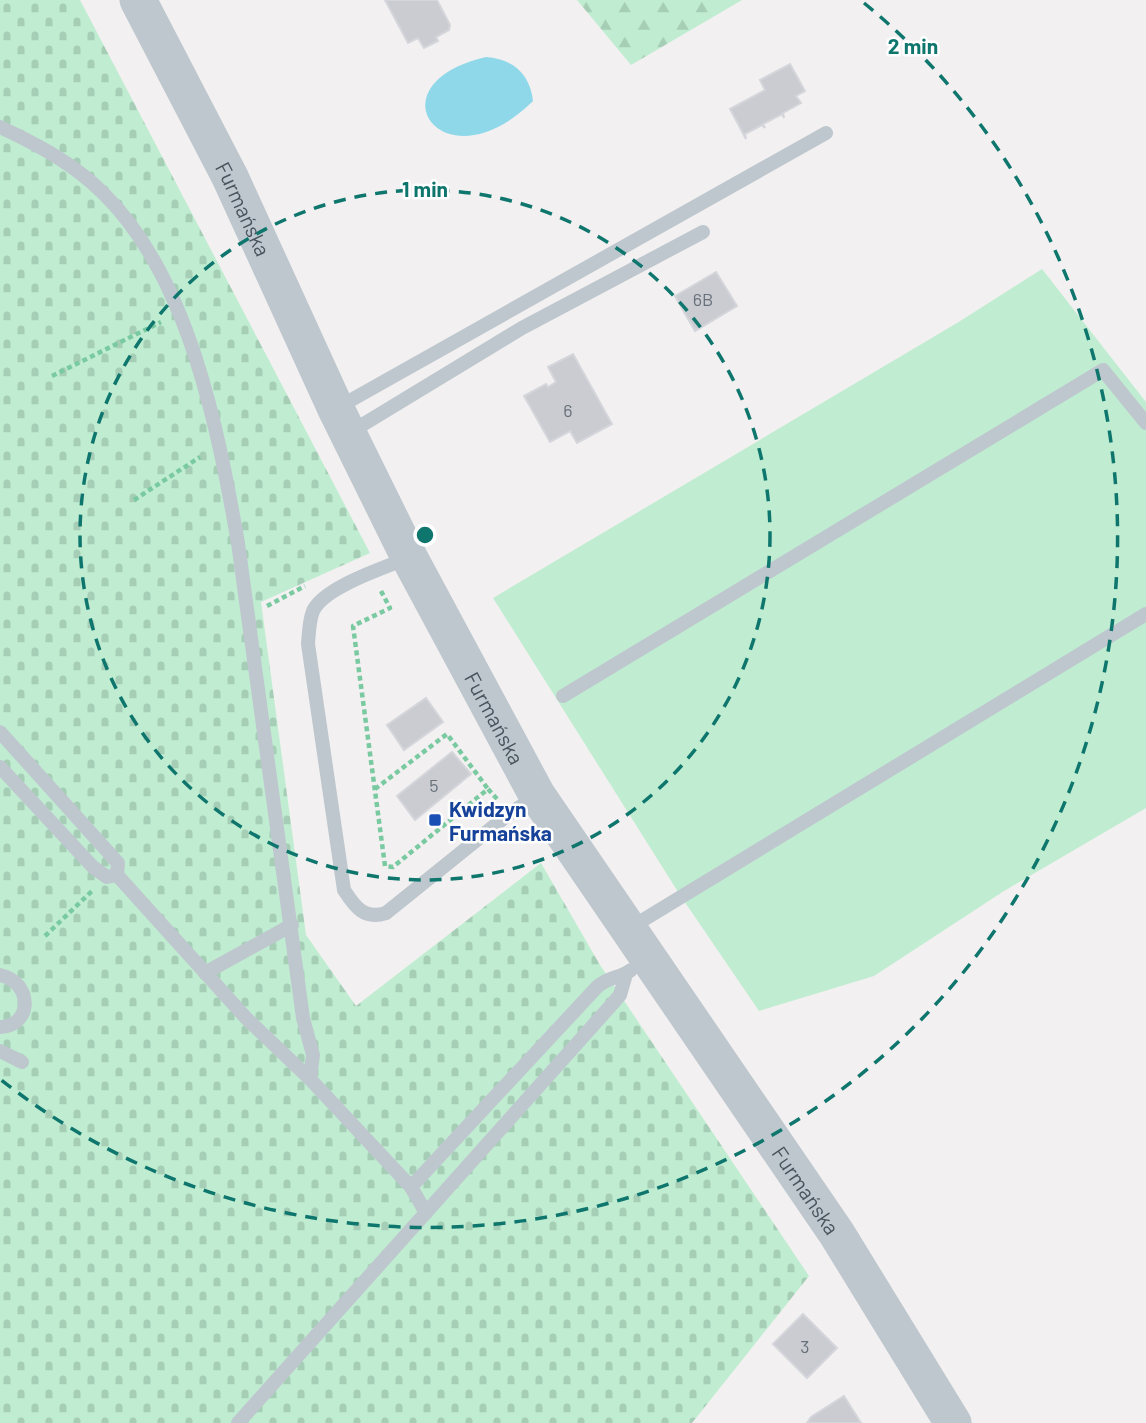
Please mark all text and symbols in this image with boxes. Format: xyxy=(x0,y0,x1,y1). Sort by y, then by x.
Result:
text: 2 min xyxy=(888,33,938,58)
street label: Furmańska xyxy=(211,157,277,260)
text: 1 min xyxy=(402,176,448,201)
house number: 6B xyxy=(693,288,713,310)
house number: 6 xyxy=(563,399,573,421)
centre of rings xyxy=(413,523,437,547)
street label: Furmańska xyxy=(460,667,530,768)
house number: 5 xyxy=(429,774,439,796)
place label: Kwidzyn Furmańska xyxy=(449,796,552,845)
marker: Kwidzyn Furmańska xyxy=(427,812,443,828)
street label: Furmańska xyxy=(768,1141,846,1239)
house number: 3 xyxy=(800,1335,810,1357)

